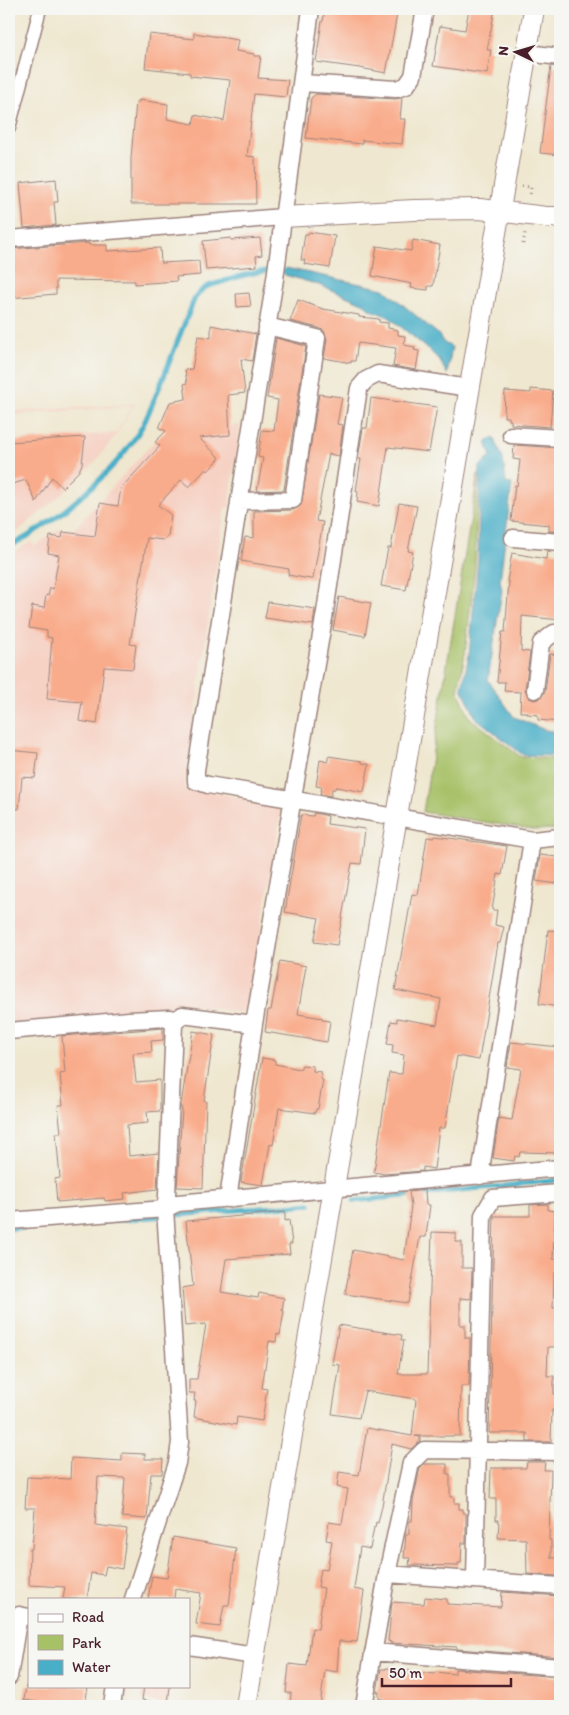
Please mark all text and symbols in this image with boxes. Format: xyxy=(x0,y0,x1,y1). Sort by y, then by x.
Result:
north arrow xyxy=(492,28,542,78)
text: N xyxy=(495,45,512,56)
legend xyxy=(28,1598,190,1688)
text: Road xyxy=(72,1608,105,1626)
text: Park xyxy=(72,1634,102,1652)
scale bar xyxy=(382,1655,510,1687)
text: Water xyxy=(72,1658,111,1676)
text: 50 m xyxy=(389,1664,422,1682)

